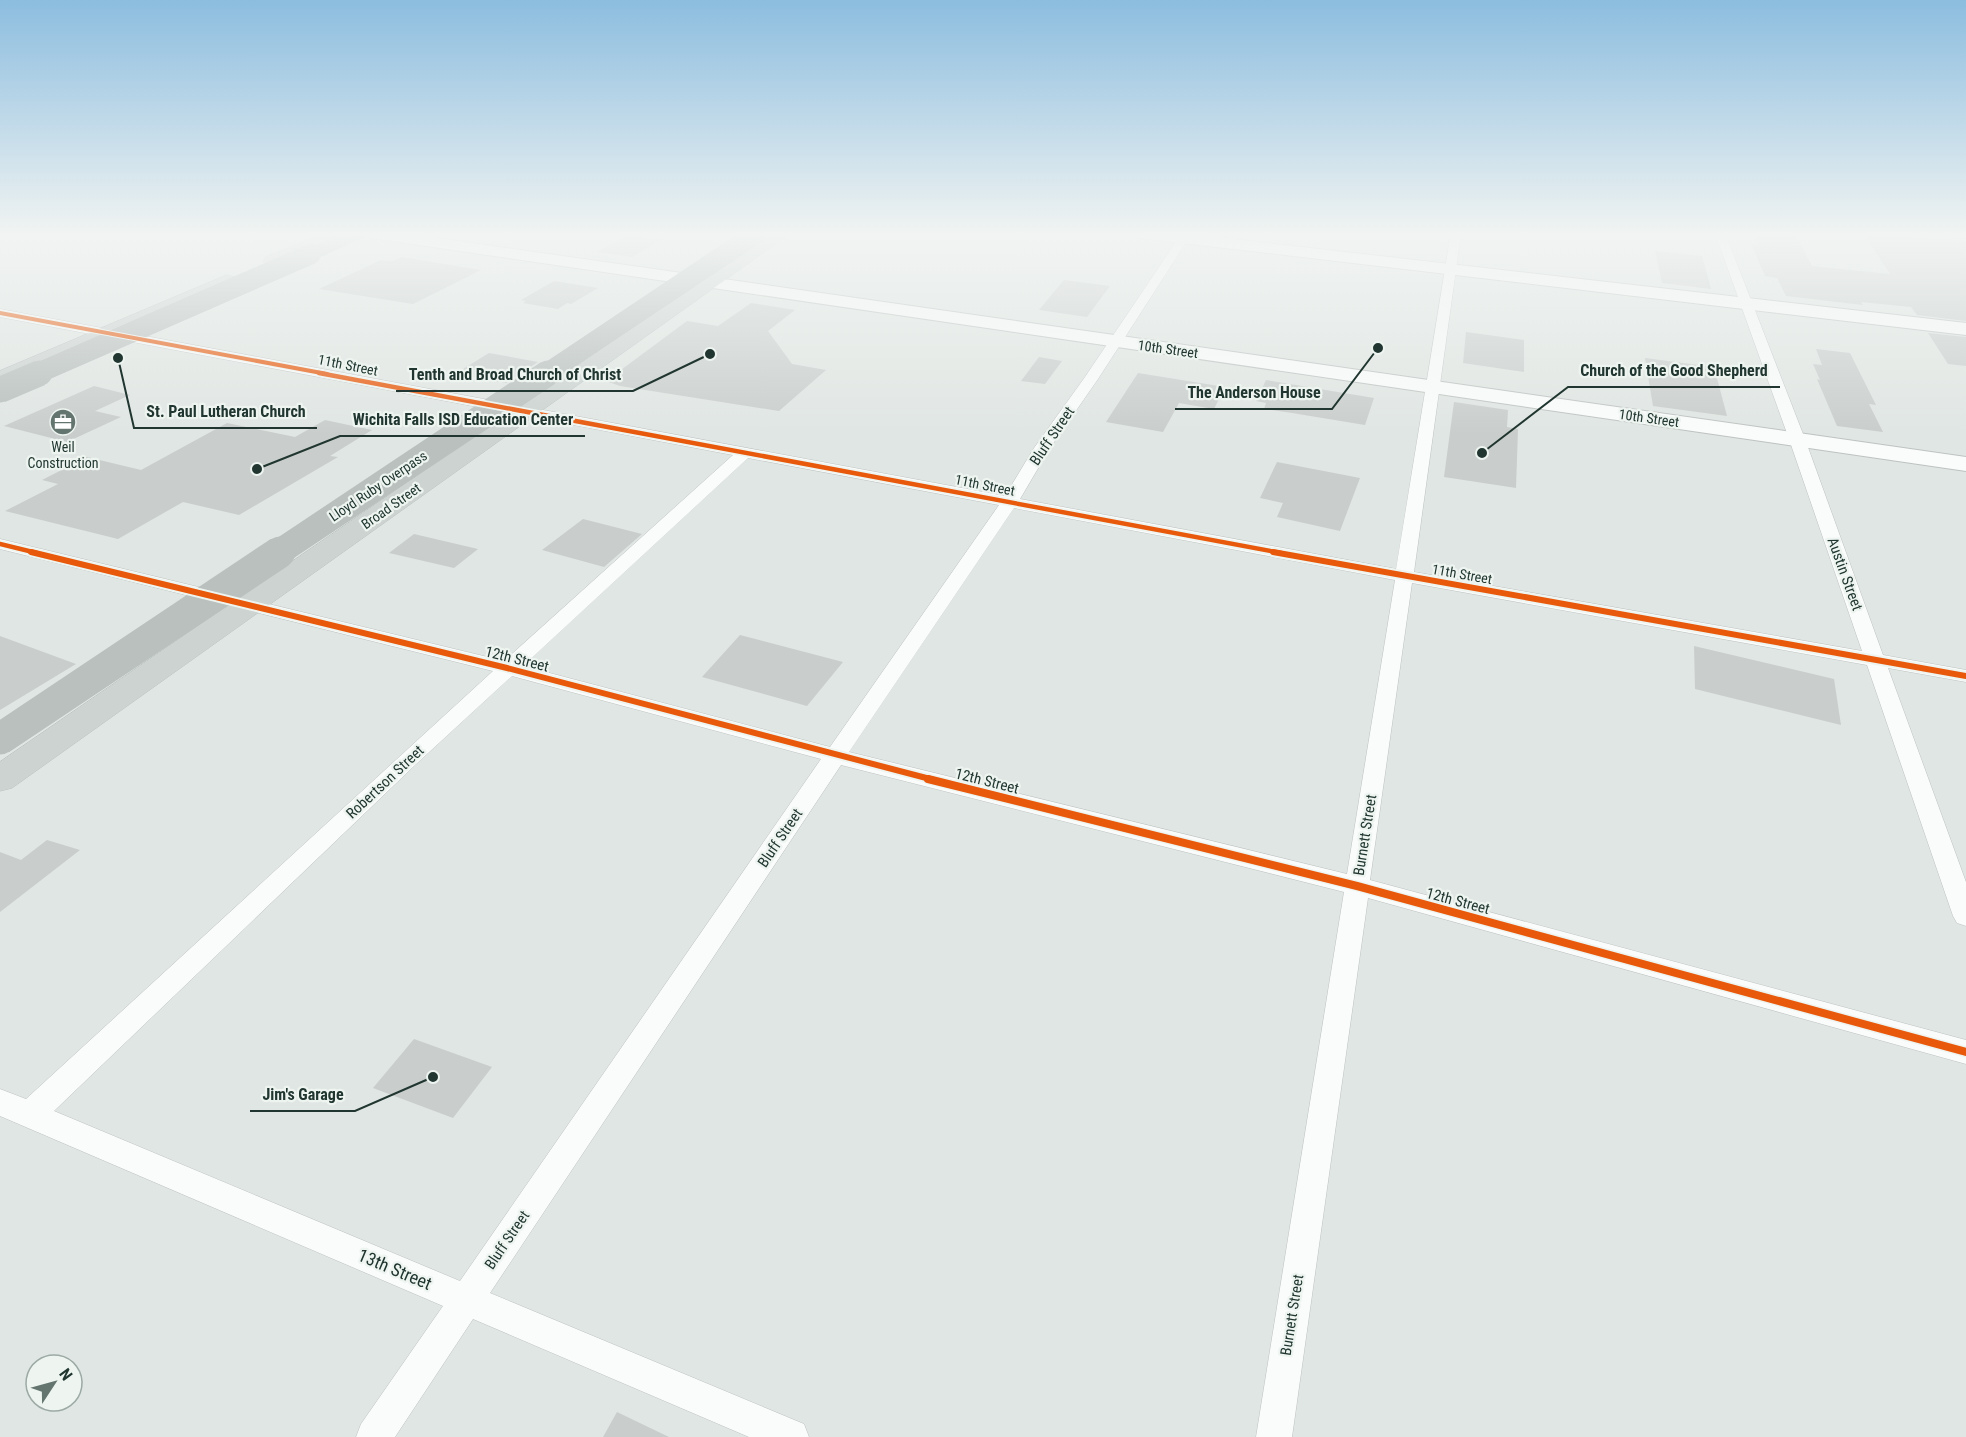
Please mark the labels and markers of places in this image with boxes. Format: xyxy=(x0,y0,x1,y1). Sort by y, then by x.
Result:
callout: Church of the Good Shepherd xyxy=(1568,353,1780,387)
callout: Tenth and Broad Church of Christ xyxy=(396,357,633,391)
callout: The Anderson House xyxy=(1175,375,1332,409)
callout: St. Paul Lutheran Church xyxy=(134,394,317,428)
callout: Wichita Falls ISD Education Center xyxy=(340,402,585,436)
office icon: Weil Construction xyxy=(48,407,78,437)
place label: Weil Construction xyxy=(28,439,98,471)
callout: Jim's Garage xyxy=(250,1077,355,1111)

